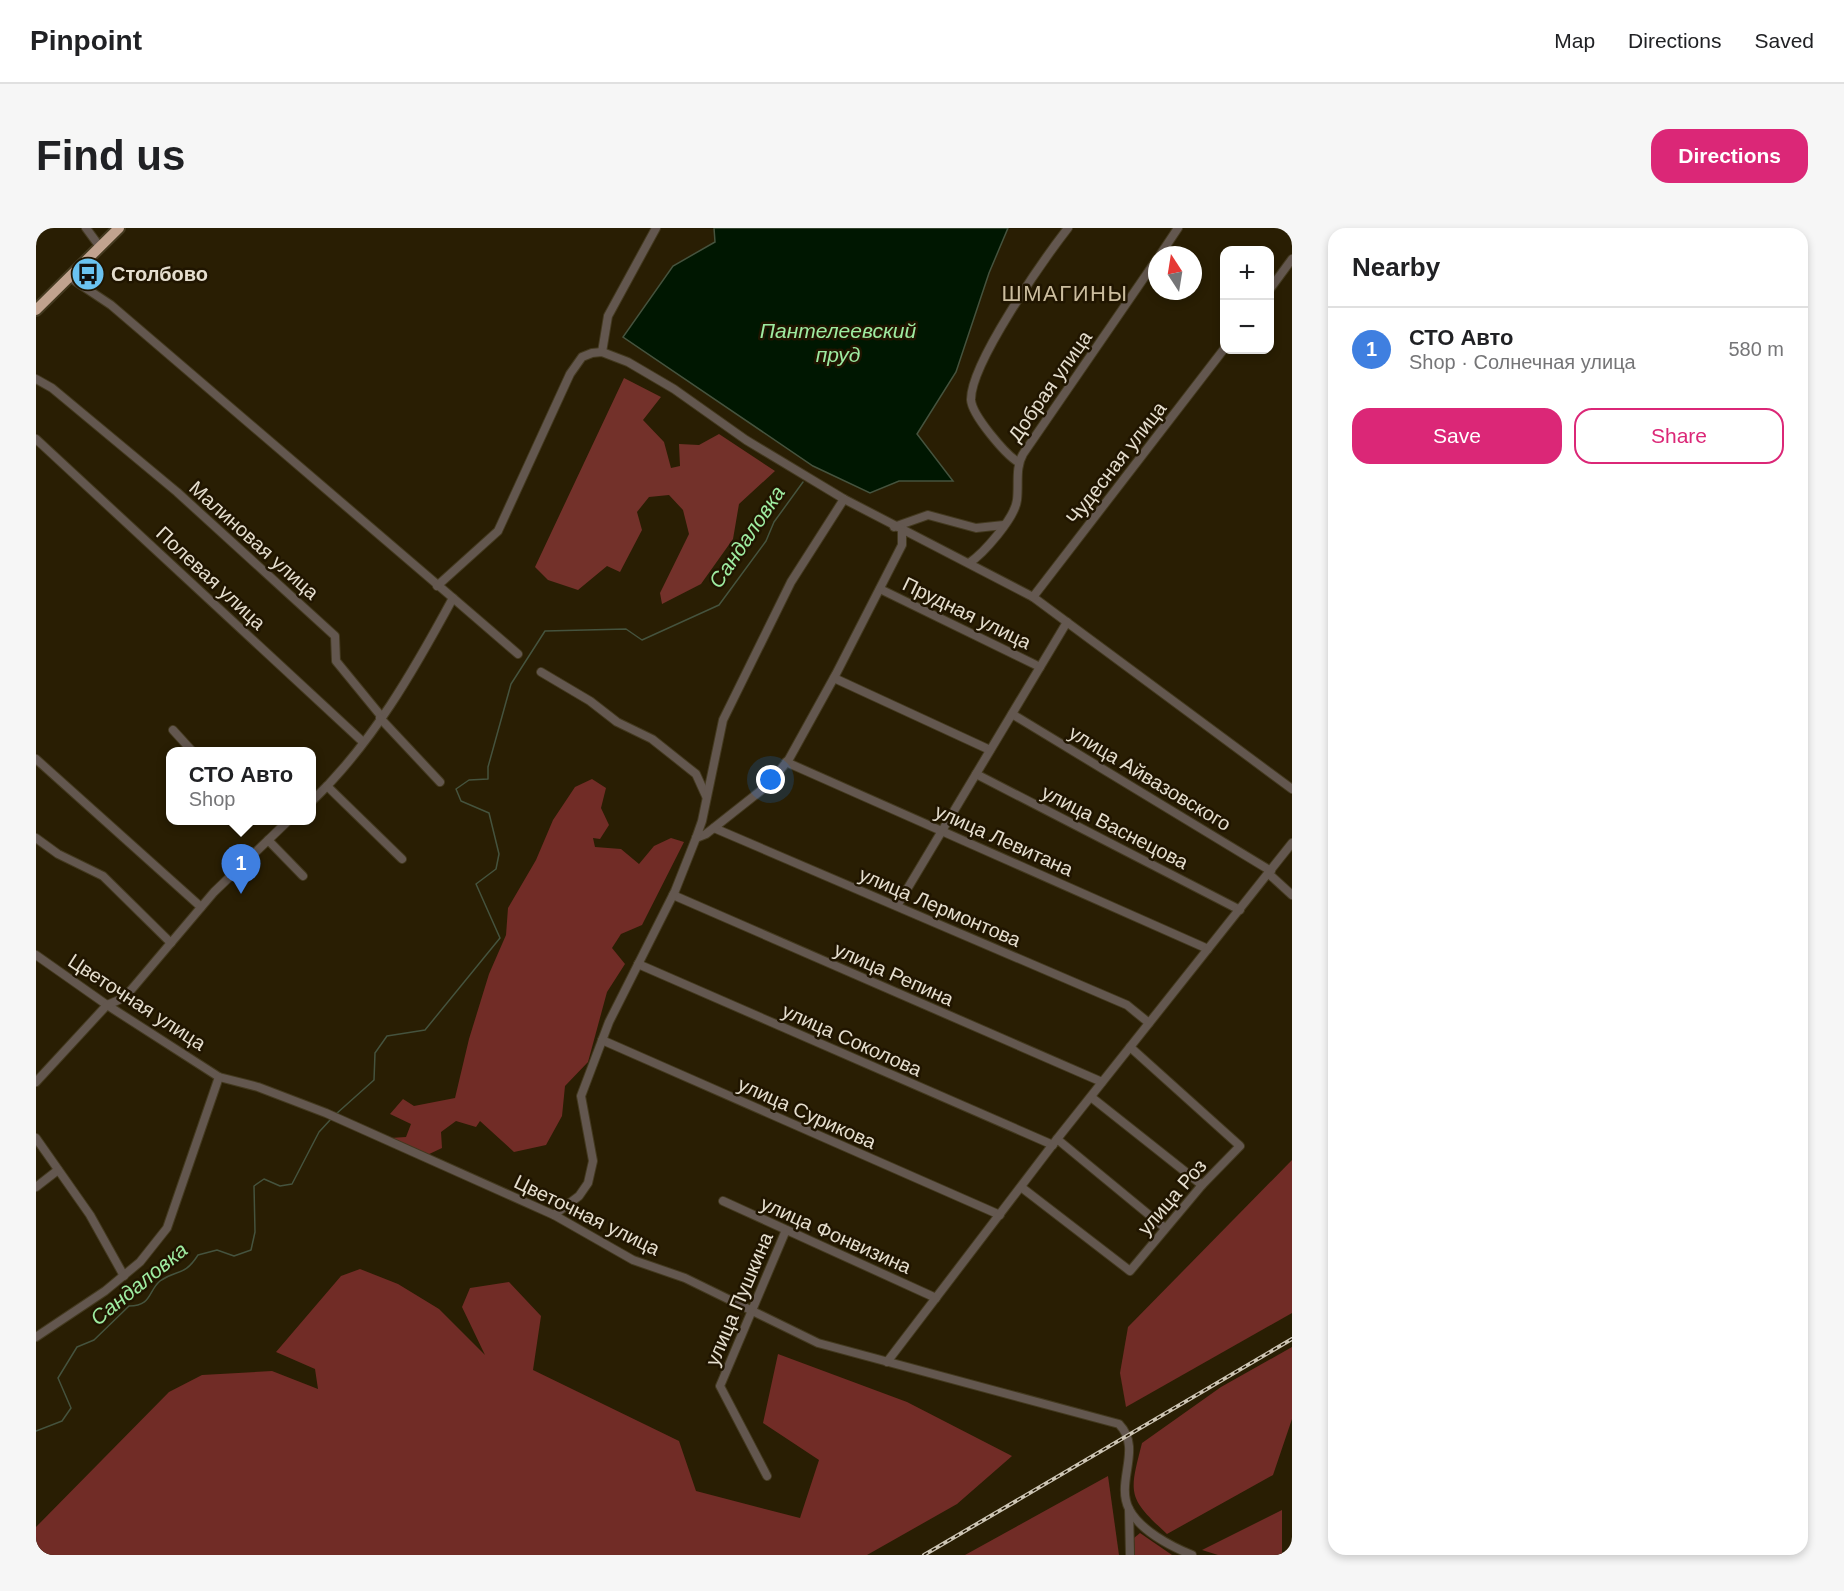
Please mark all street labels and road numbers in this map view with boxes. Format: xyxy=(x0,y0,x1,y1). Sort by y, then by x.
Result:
street label: Добрая улица xyxy=(1004,326,1097,446)
street label: Чудесная улица xyxy=(1061,397,1171,528)
street label: Малиновая улица xyxy=(185,476,324,604)
street label: Полевая улица xyxy=(152,522,271,635)
street label: Прудная улица xyxy=(899,572,1035,654)
street label: улица Айвазовского xyxy=(1065,721,1235,835)
street label: улица Васнецова xyxy=(1038,781,1193,874)
street label: улица Левитана xyxy=(932,800,1077,881)
street label: улица Лермонтова xyxy=(856,863,1025,951)
street label: улица Репина xyxy=(831,938,958,1010)
street label: Цветочная улица xyxy=(64,949,210,1055)
street label: улица Соколова xyxy=(779,999,926,1081)
street label: улица Сурикова xyxy=(735,1073,880,1154)
street label: улица Роз xyxy=(1133,1155,1211,1239)
street label: Цветочная улица xyxy=(511,1170,664,1260)
street label: улица Фонвизина xyxy=(757,1192,915,1278)
street label: улица Пушкина xyxy=(701,1228,777,1369)

